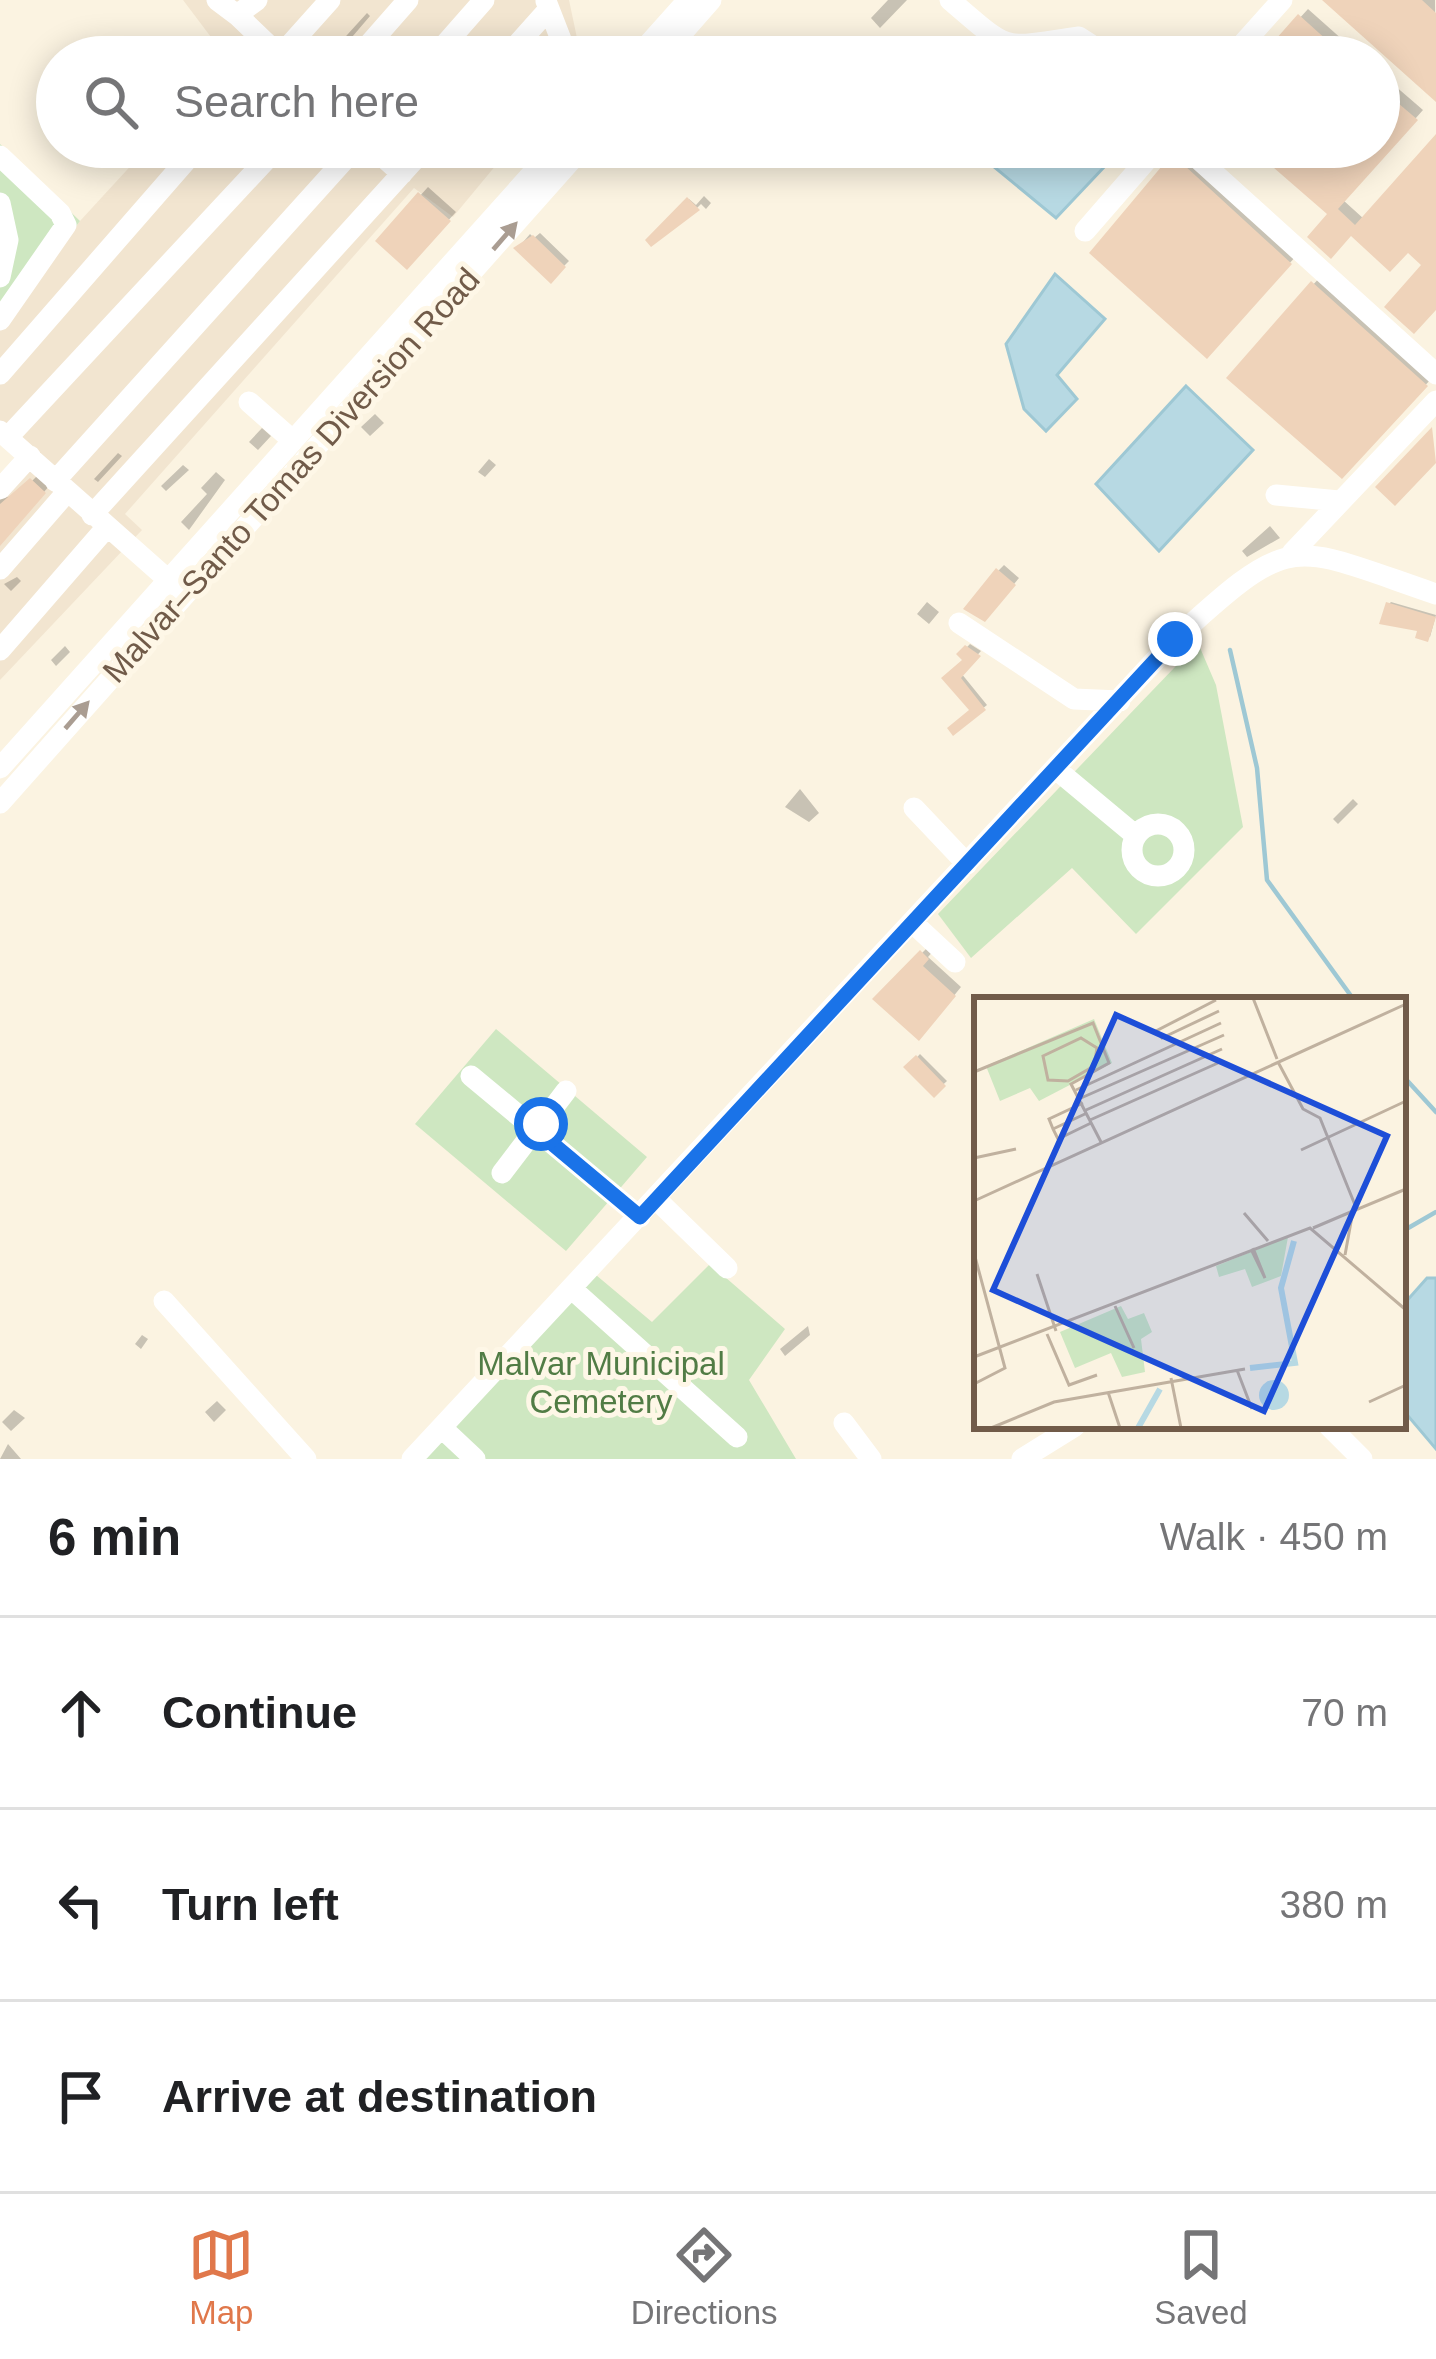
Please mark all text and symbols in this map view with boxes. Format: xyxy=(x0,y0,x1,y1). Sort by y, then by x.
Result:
search box xyxy=(36,36,1400,168)
icon: search xyxy=(78,69,144,135)
text: Search here xyxy=(174,76,419,127)
one-way arrow xyxy=(491,221,518,251)
street label: Malvar–Santo Tomas Diversion Road xyxy=(95,260,487,690)
route end xyxy=(1148,612,1202,666)
one-way arrow xyxy=(63,700,90,730)
inset map xyxy=(974,997,1406,1429)
route start xyxy=(514,1097,568,1151)
park label: Malvar Municipal Cemetery xyxy=(477,1345,725,1420)
text: 6 min xyxy=(48,1509,181,1566)
text: Walk · 450 m xyxy=(1160,1515,1388,1558)
icon: ahead xyxy=(48,1680,114,1746)
text: Continue xyxy=(162,1687,357,1738)
text: 70 m xyxy=(1301,1691,1388,1734)
icon: left xyxy=(48,1872,114,1938)
text: Turn left xyxy=(162,1879,339,1930)
text: 380 m xyxy=(1280,1883,1388,1926)
icon: arrive xyxy=(48,2064,114,2130)
text: Arrive at destination xyxy=(162,2071,597,2122)
tab: Map xyxy=(188,2222,254,2332)
tab: Directions xyxy=(631,2222,778,2332)
tab: Saved xyxy=(1154,2222,1248,2332)

